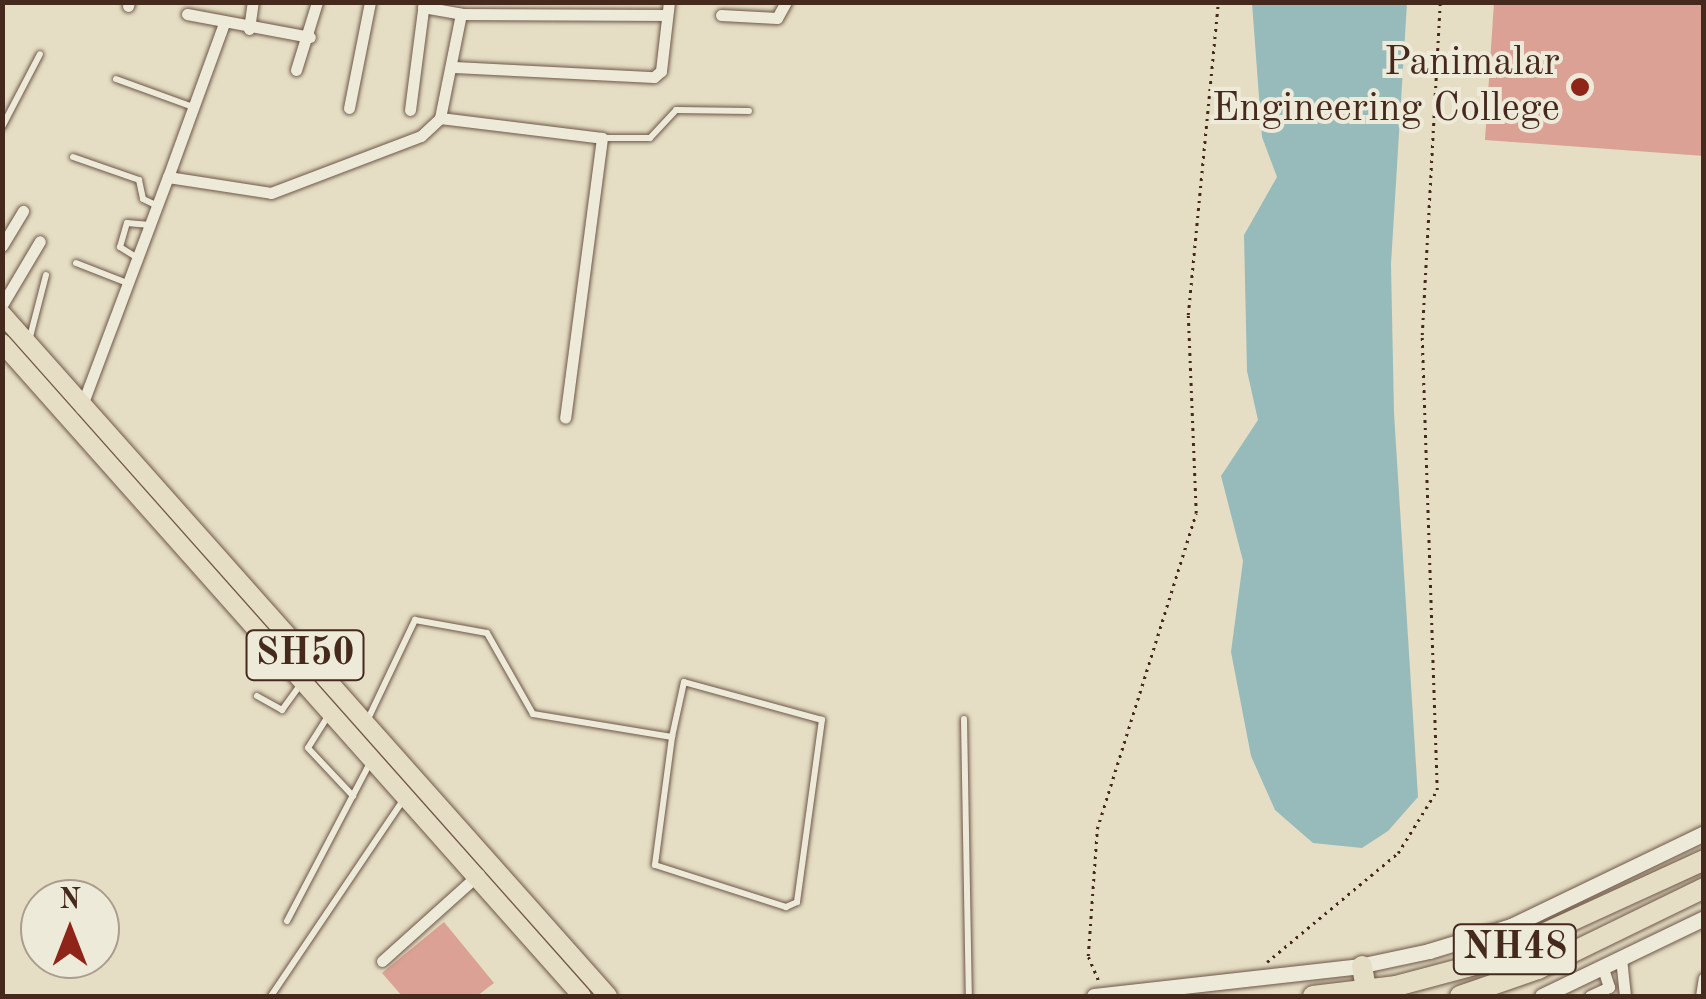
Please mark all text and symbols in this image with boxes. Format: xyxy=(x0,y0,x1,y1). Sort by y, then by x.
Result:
place label: Panimalar Engineering College xyxy=(1212,40,1560,134)
marker: Panimalar Engineering College xyxy=(1569,76,1591,98)
road number: SH50 xyxy=(245,622,365,688)
north arrow xyxy=(20,879,120,979)
text: N xyxy=(59,887,81,915)
road number: NH48 xyxy=(1452,916,1578,982)

